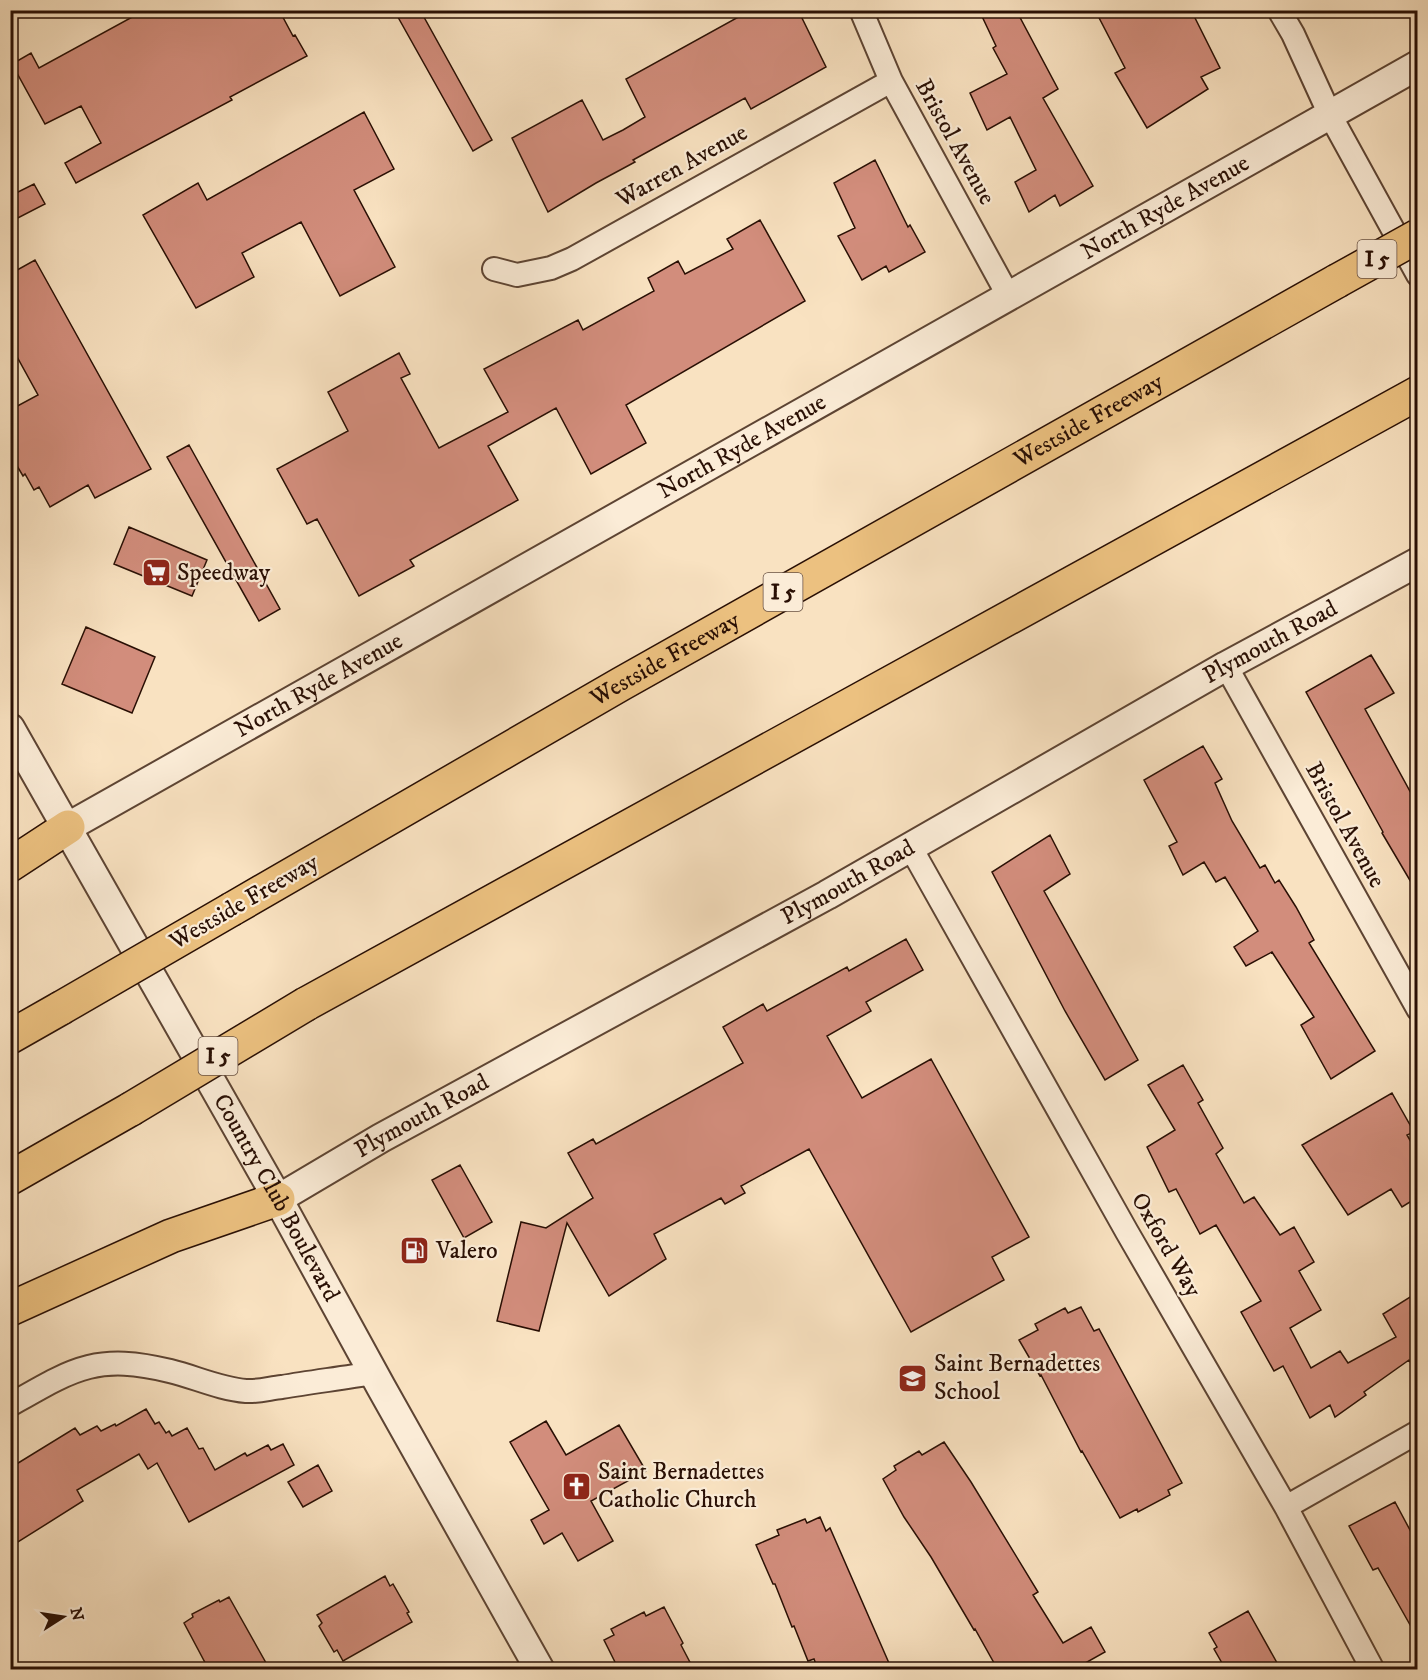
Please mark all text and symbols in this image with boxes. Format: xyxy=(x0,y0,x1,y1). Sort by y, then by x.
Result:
street label: Bristol Avenue xyxy=(908,74,1002,210)
street label: Warren Avenue xyxy=(610,118,753,215)
street label: North Ryde Avenue xyxy=(1076,148,1255,267)
road number: I 5 xyxy=(1358,240,1396,278)
street label: Westside Freeway xyxy=(1008,366,1169,475)
street label: North Ryde Avenue xyxy=(653,387,831,506)
supermarket icon: Speedway xyxy=(140,557,172,589)
place label: Speedway xyxy=(177,558,271,588)
road number: I 5 xyxy=(764,573,802,611)
street label: Plymouth Road xyxy=(1198,593,1343,691)
street label: Westside Freeway xyxy=(584,605,746,714)
street label: North Ryde Avenue xyxy=(229,626,408,745)
street label: Bristol Avenue xyxy=(1298,757,1392,893)
street label: Plymouth Road xyxy=(776,833,920,932)
street label: Westside Freeway xyxy=(163,847,324,957)
road number: I 5 xyxy=(198,1037,238,1075)
street label: Plymouth Road xyxy=(349,1067,494,1165)
street label: Country Club Boulevard xyxy=(206,1089,346,1307)
street label: Oxford Way xyxy=(1124,1187,1208,1303)
fuel station icon: Valero xyxy=(399,1235,431,1267)
place label: Valero xyxy=(435,1236,498,1266)
place label: Saint Bernadettes School xyxy=(934,1349,1100,1407)
school or university icon: Saint Bernadettes School xyxy=(897,1362,929,1394)
place label: Saint Bernadettes Catholic Church xyxy=(598,1457,764,1515)
church icon: Saint Bernadettes Catholic Church xyxy=(561,1470,593,1502)
north arrow xyxy=(33,1587,93,1647)
text: N xyxy=(66,1606,88,1623)

